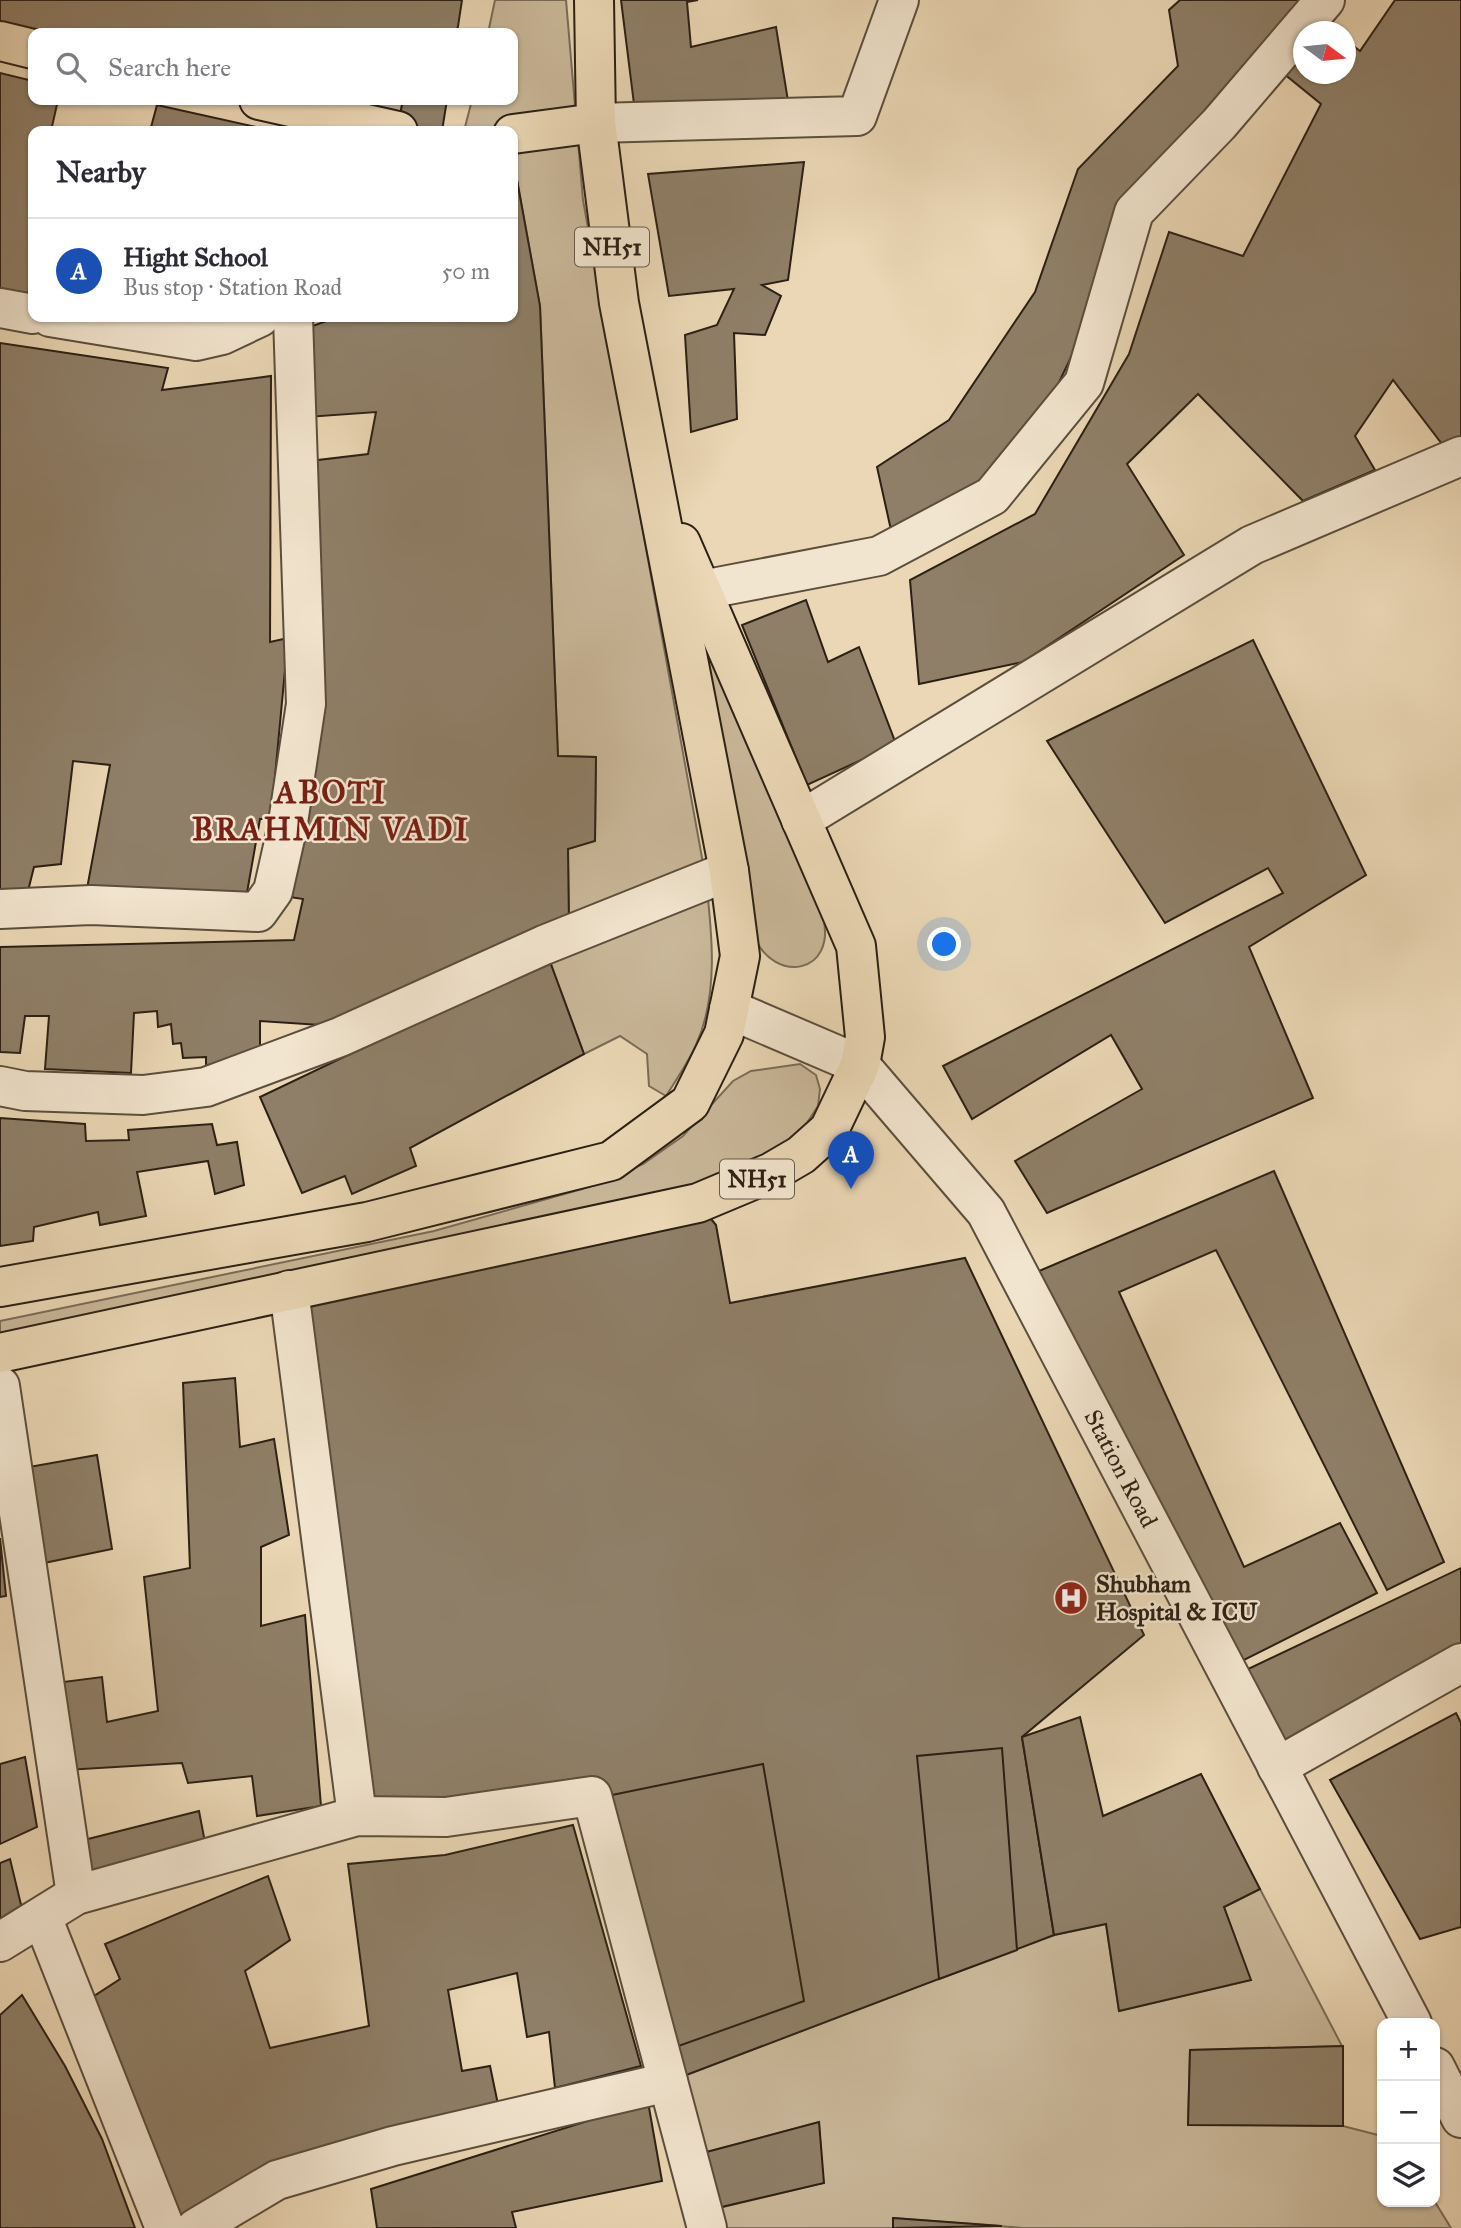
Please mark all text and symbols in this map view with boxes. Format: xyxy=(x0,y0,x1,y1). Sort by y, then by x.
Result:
north arrow xyxy=(1293,21,1356,84)
search box xyxy=(28,28,518,105)
icon: search xyxy=(52,48,90,86)
text: Search here xyxy=(108,51,231,83)
text: Nearby xyxy=(56,154,146,190)
road number: NH51 xyxy=(575,228,649,266)
text: Hight School xyxy=(123,241,268,273)
text: A xyxy=(71,257,87,285)
text: 50 m xyxy=(442,257,490,285)
text: Bus stop · Station Road xyxy=(123,273,342,301)
district label: ABOTI BRAHMIN VADI xyxy=(192,773,470,849)
your location xyxy=(927,927,961,961)
pin: A xyxy=(828,1131,874,1189)
road number: NH51 xyxy=(720,1160,794,1198)
street label: Station Road xyxy=(1078,1405,1164,1533)
place label: Shubham Hospital & ICU xyxy=(1096,1569,1258,1627)
hospital icon: Shubham Hospital & ICU xyxy=(1052,1579,1090,1617)
map controls xyxy=(1377,2018,1440,2207)
button: + xyxy=(1377,2018,1440,2081)
button: − xyxy=(1377,2081,1440,2144)
button: layers xyxy=(1377,2144,1440,2207)

